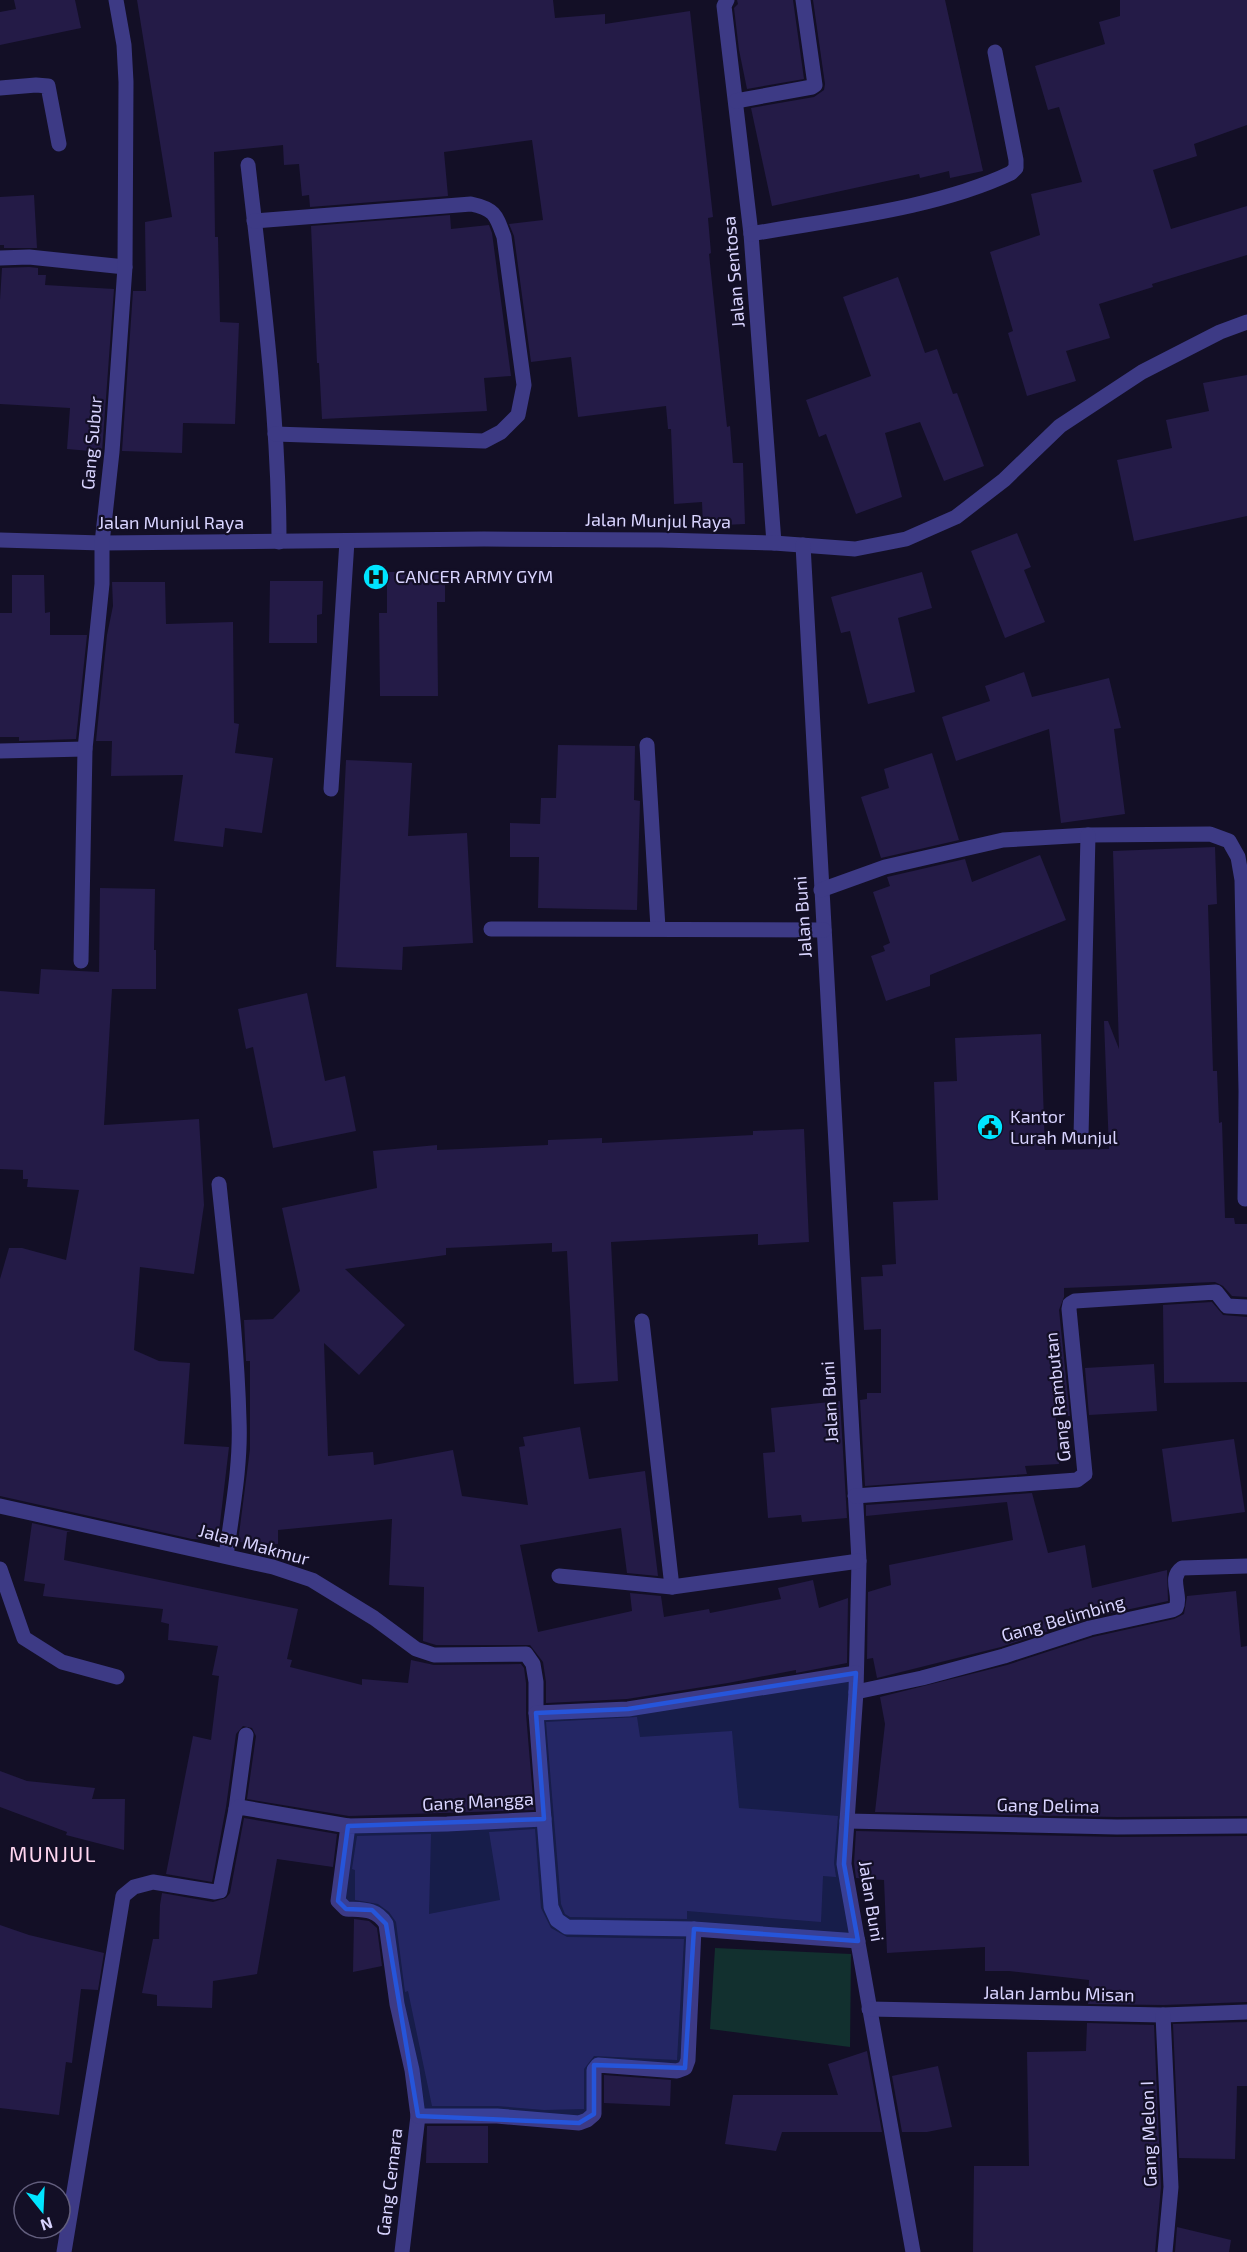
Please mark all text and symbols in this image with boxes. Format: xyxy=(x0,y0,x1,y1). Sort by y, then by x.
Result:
street label: Jalan Sentosa xyxy=(717,215,749,329)
street label: Gang Subur xyxy=(76,395,106,491)
street label: Jalan Munjul Raya xyxy=(585,508,731,532)
street label: Jalan Munjul Raya xyxy=(98,511,244,533)
hospital icon: CANCER ARMY GYM xyxy=(361,562,391,592)
place label: CANCER ARMY GYM xyxy=(395,565,553,587)
street label: Jalan Buni xyxy=(788,875,816,959)
place label: Kantor Lurah Munjul xyxy=(1010,1105,1118,1148)
public building icon: Kantor Lurah Munjul xyxy=(975,1112,1005,1142)
street label: Gang Rambutan xyxy=(1039,1331,1075,1463)
street label: Jalan Buni xyxy=(816,1361,842,1444)
street label: Jalan Makmur xyxy=(196,1519,312,1569)
street label: Gang Belimbing xyxy=(998,1590,1127,1646)
street label: Gang Mangga xyxy=(422,1787,534,1815)
street label: Gang Delima xyxy=(996,1793,1100,1817)
district label: MUNJUL xyxy=(9,1841,97,1866)
street label: Jalan Buni xyxy=(855,1859,889,1943)
street label: Jalan Jambu Misan xyxy=(983,1981,1135,2005)
street label: Gang Melon I xyxy=(1135,2081,1161,2187)
street label: Gang Cemara xyxy=(371,2127,407,2237)
north arrow xyxy=(12,2180,72,2240)
text: N xyxy=(38,2214,55,2236)

